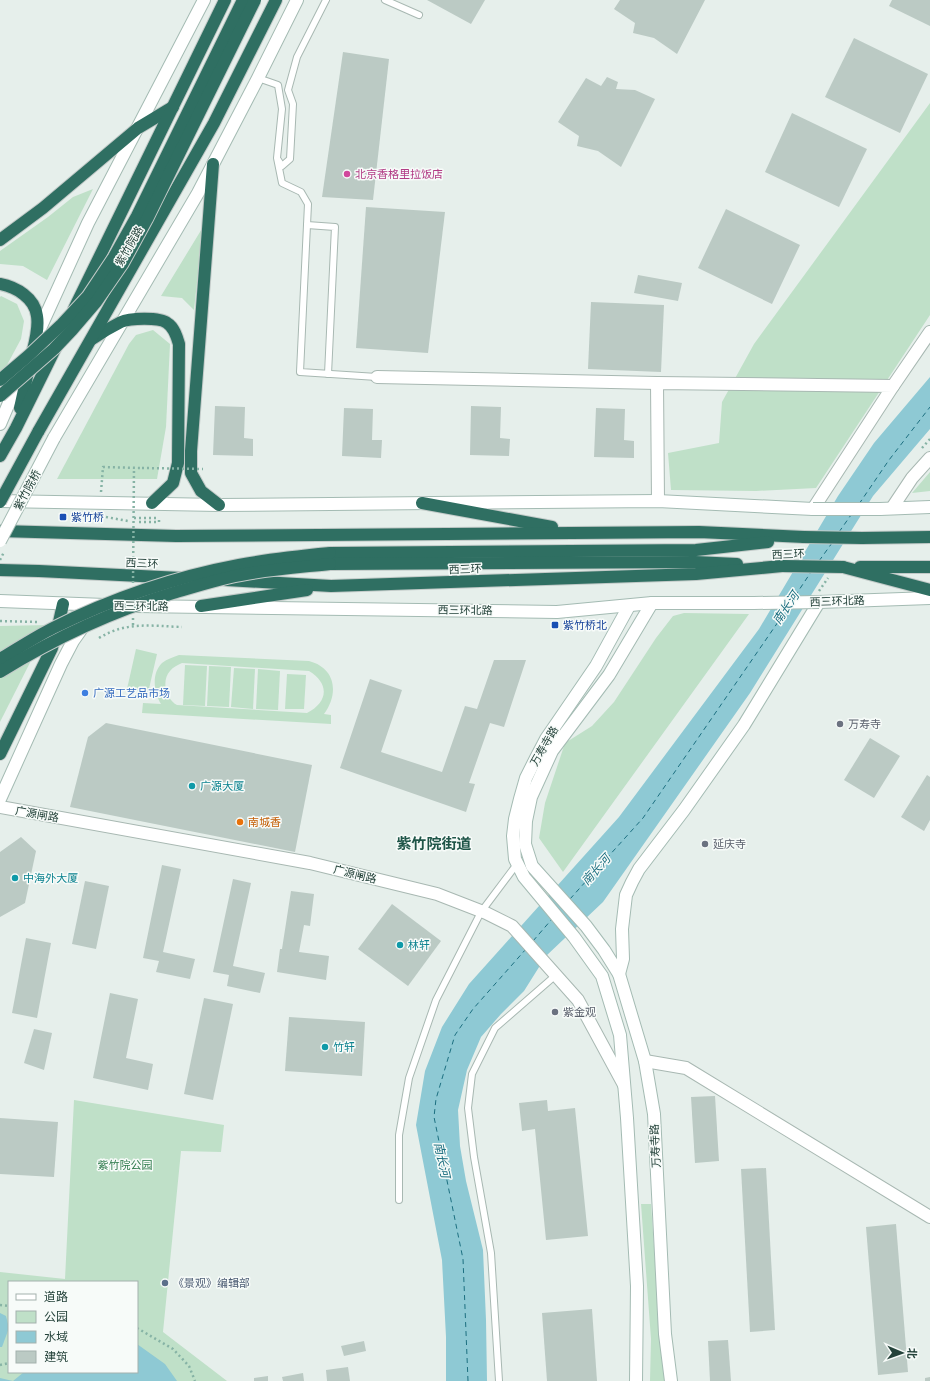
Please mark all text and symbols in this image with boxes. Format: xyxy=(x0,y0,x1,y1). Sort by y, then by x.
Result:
place label: 北京香格里拉饭店 xyxy=(355,167,443,181)
marker: 北京香格里拉饭店 xyxy=(342,169,352,179)
street label: 紫竹院路 xyxy=(112,223,146,269)
street label: 紫竹院桥 xyxy=(10,467,44,513)
place label: 紫竹桥 xyxy=(71,510,104,524)
marker: 紫竹桥 xyxy=(58,512,68,522)
street label: 西三环 xyxy=(771,546,805,562)
street label: 西三环 xyxy=(125,555,159,571)
street label: 西三环 xyxy=(448,561,482,577)
water label: 南长河 xyxy=(769,587,804,627)
street label: 西三环北路 xyxy=(809,593,865,609)
street label: 西三环北路 xyxy=(113,599,169,613)
street label: 西三环北路 xyxy=(437,603,493,617)
place label: 紫竹桥北 xyxy=(563,618,607,632)
marker: 紫竹桥北 xyxy=(550,620,560,630)
place label: 广源工艺品市场 xyxy=(93,686,170,700)
marker: 广源工艺品市场 xyxy=(80,688,90,698)
place label: 万寿寺 xyxy=(848,717,881,731)
marker: 万寿寺 xyxy=(835,719,845,729)
street label: 万寿寺路 xyxy=(527,723,561,769)
place label: 广源大厦 xyxy=(200,779,244,793)
marker: 广源大厦 xyxy=(187,781,197,791)
street label: 广源闸路 xyxy=(14,803,60,825)
place label: 南城香 xyxy=(248,815,281,829)
marker: 南城香 xyxy=(235,817,245,827)
district label: 紫竹院街道 xyxy=(396,833,472,854)
place label: 延庆寺 xyxy=(713,837,746,851)
marker: 延庆寺 xyxy=(700,839,710,849)
water label: 南长河 xyxy=(578,850,615,889)
street label: 广源闸路 xyxy=(332,862,378,886)
place label: 中海外大厦 xyxy=(23,871,78,885)
marker: 中海外大厦 xyxy=(10,873,20,883)
place label: 林轩 xyxy=(408,938,430,952)
marker: 林轩 xyxy=(395,940,405,950)
place label: 紫金观 xyxy=(563,1005,596,1019)
marker: 紫金观 xyxy=(550,1007,560,1017)
place label: 竹轩 xyxy=(333,1040,355,1054)
marker: 竹轩 xyxy=(320,1042,330,1052)
street label: 万寿寺路 xyxy=(647,1124,663,1168)
water label: 南长河 xyxy=(430,1141,454,1181)
park label: 紫竹院公园 xyxy=(98,1158,153,1172)
place label: 《景观》编辑部 xyxy=(173,1276,250,1290)
marker: 《景观》编辑部 xyxy=(160,1278,170,1288)
legend xyxy=(8,1281,138,1373)
text: 道路 xyxy=(44,1289,68,1305)
text: 公园 xyxy=(44,1309,68,1325)
text: 水域 xyxy=(44,1329,68,1345)
north arrow xyxy=(882,1333,922,1373)
text: 北 xyxy=(905,1348,919,1359)
text: 建筑 xyxy=(44,1349,68,1365)

